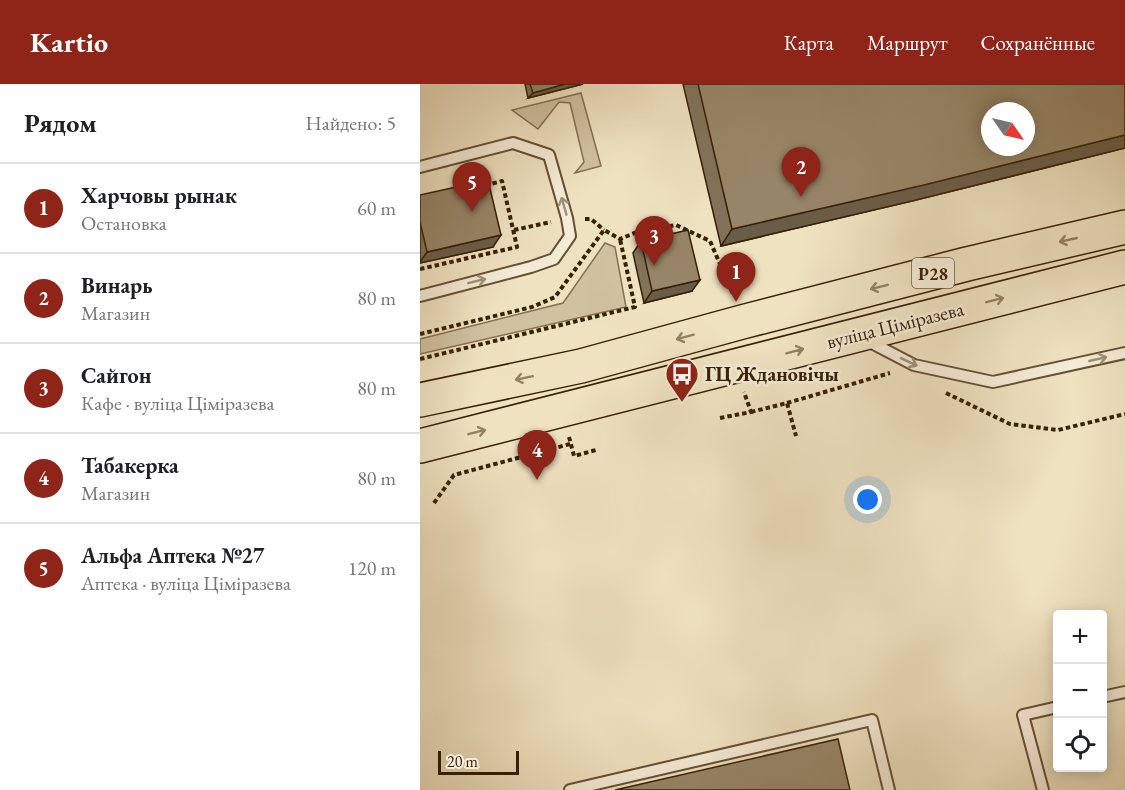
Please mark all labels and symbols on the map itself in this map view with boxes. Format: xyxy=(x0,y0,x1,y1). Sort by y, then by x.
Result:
north arrow xyxy=(981,102,1035,156)
pin: 2 xyxy=(782,147,820,197)
pin: 5 xyxy=(452,162,492,212)
one-way arrow xyxy=(557,197,569,216)
pin: 3 xyxy=(634,216,674,266)
one-way arrow xyxy=(1059,235,1078,247)
pin: 1 xyxy=(716,252,756,302)
road number: Р28 xyxy=(912,258,954,288)
one-way arrow xyxy=(467,275,486,287)
one-way arrow xyxy=(870,281,889,293)
one-way arrow xyxy=(985,293,1004,305)
street label: вуліца Ціміразева xyxy=(824,295,966,355)
one-way arrow xyxy=(676,332,695,343)
one-way arrow xyxy=(786,345,805,356)
one-way arrow xyxy=(1089,352,1108,364)
bus stop icon: ГЦ Ждановічы xyxy=(664,356,700,403)
one-way arrow xyxy=(899,357,917,368)
place label: ГЦ Ждановічы xyxy=(705,361,839,387)
one-way arrow xyxy=(515,373,534,384)
one-way arrow xyxy=(467,426,486,437)
pin: 4 xyxy=(518,430,556,480)
your location xyxy=(853,485,882,514)
scale bar xyxy=(438,748,519,776)

